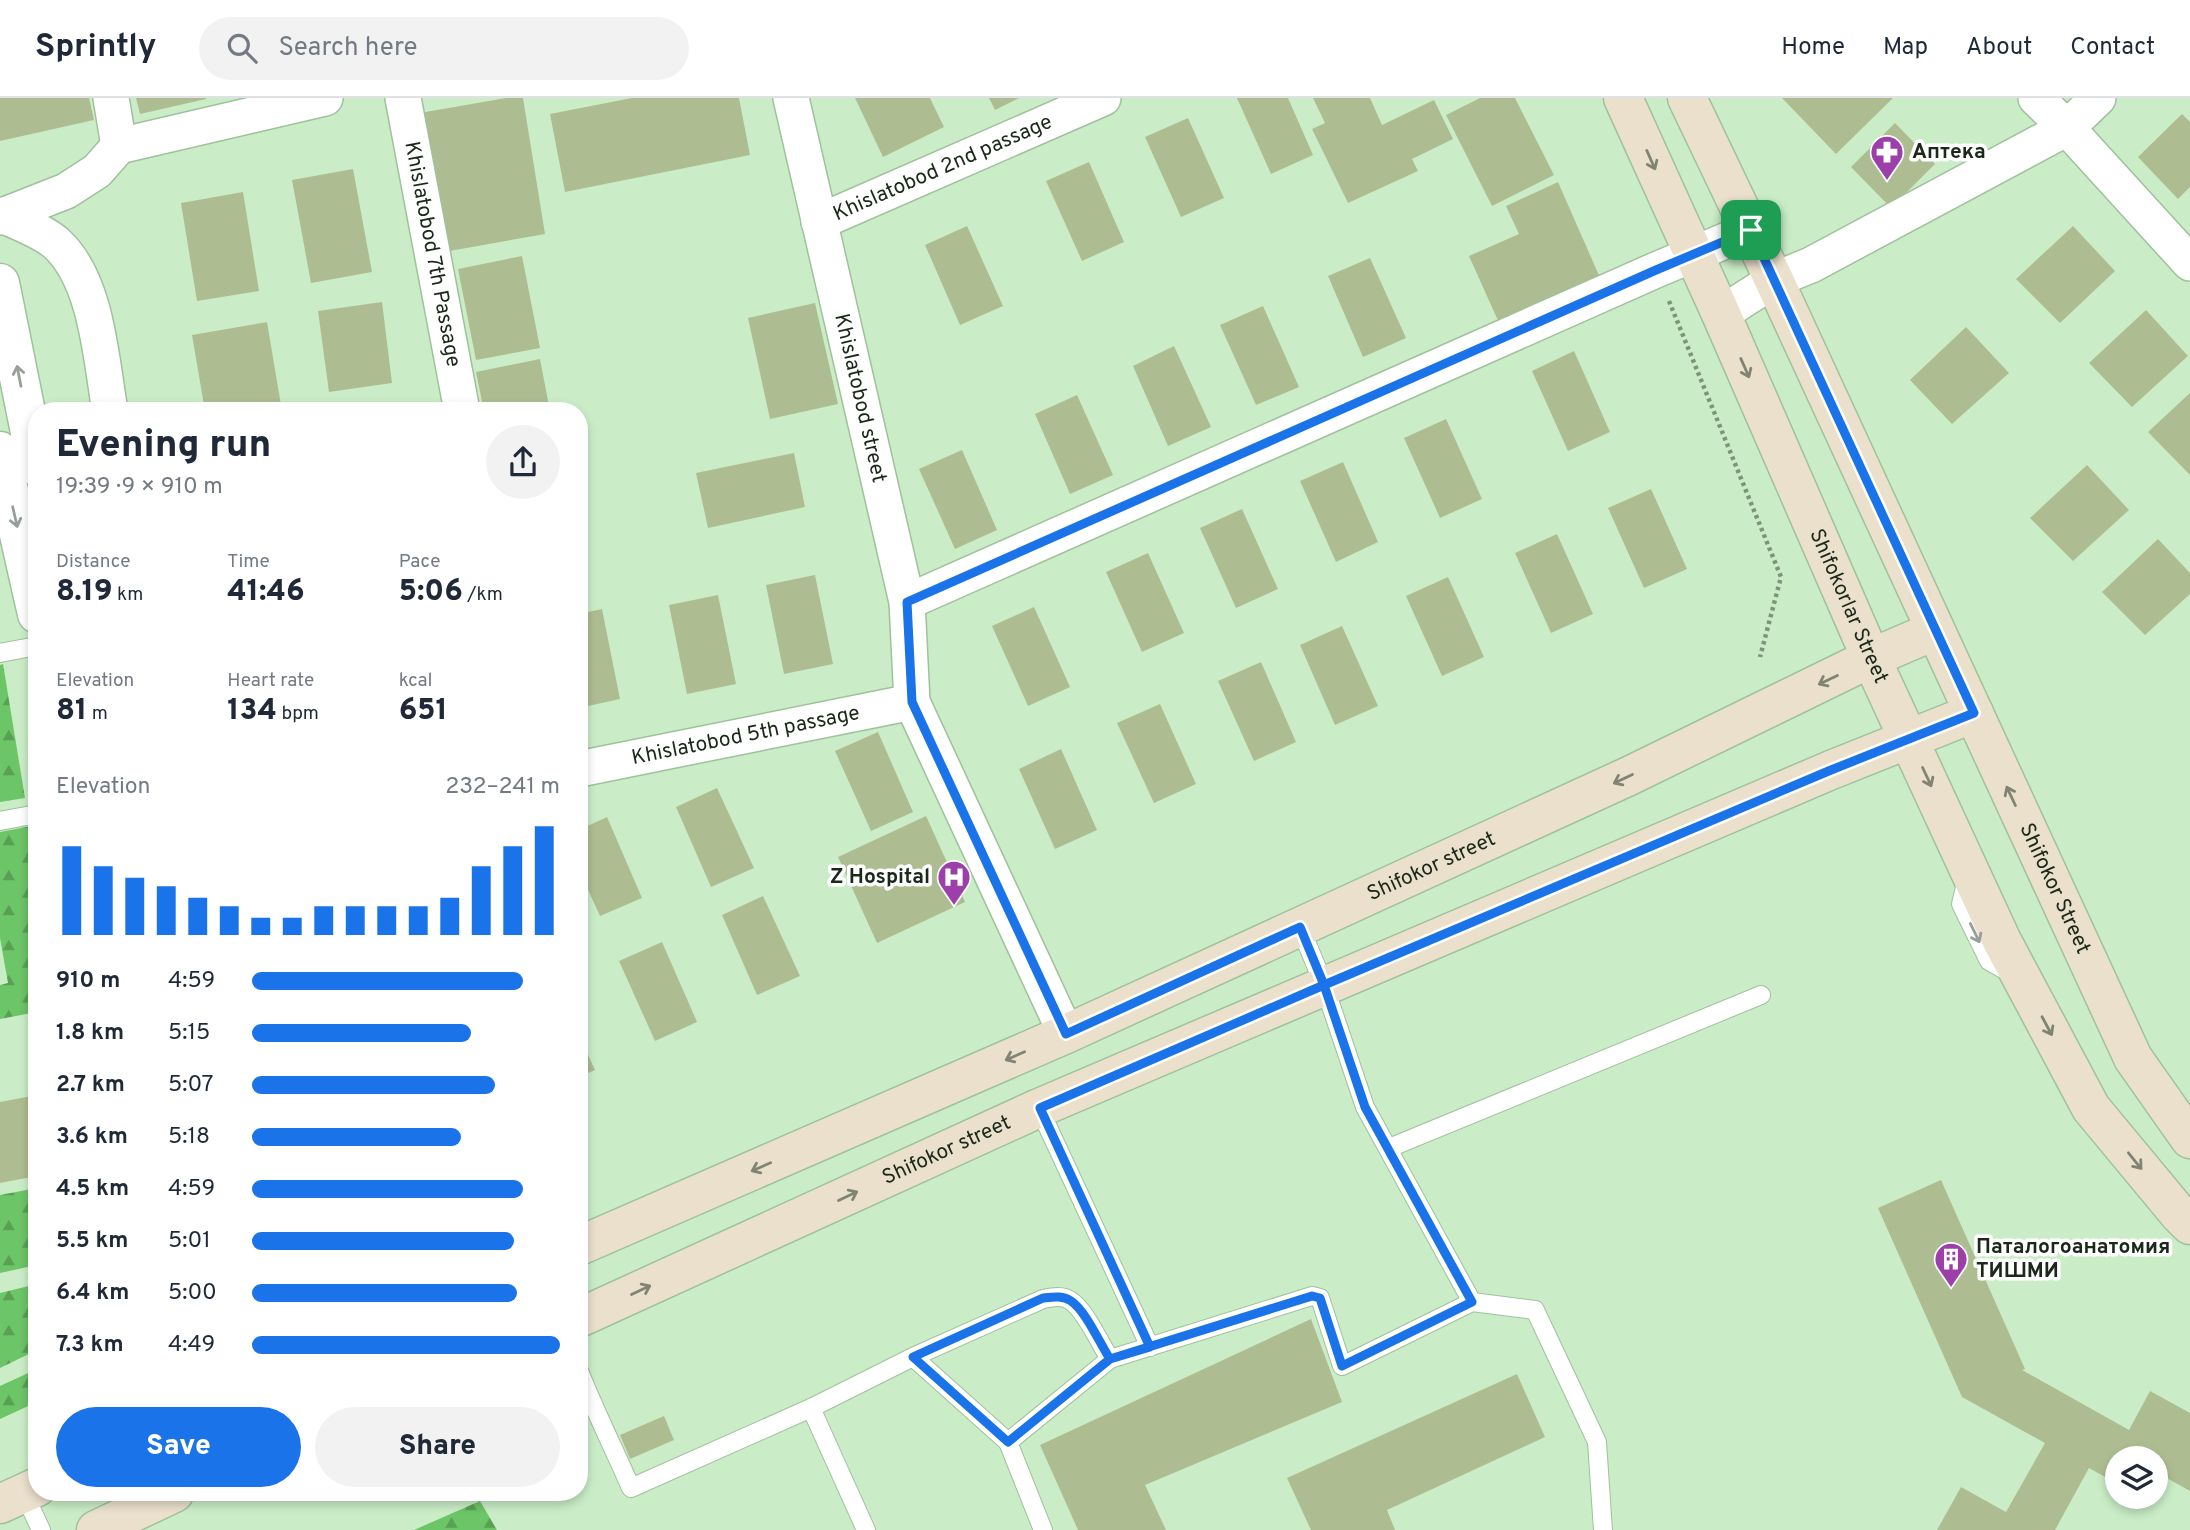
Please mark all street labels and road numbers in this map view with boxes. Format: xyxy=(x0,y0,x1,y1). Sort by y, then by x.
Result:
street label: Khislatobod 2nd passage xyxy=(829,108,1056,228)
street label: Khislatobod 7th Passage xyxy=(398,139,467,369)
street label: Khislatobod street xyxy=(828,311,893,485)
street label: Shifokorlar Street xyxy=(1803,525,1894,688)
street label: Khislatobod 5th passage xyxy=(629,699,862,772)
street label: Shifokor Street xyxy=(2013,819,2097,958)
street label: Shifokor street xyxy=(1363,825,1500,908)
street label: Shifokor street xyxy=(878,1109,1015,1191)

